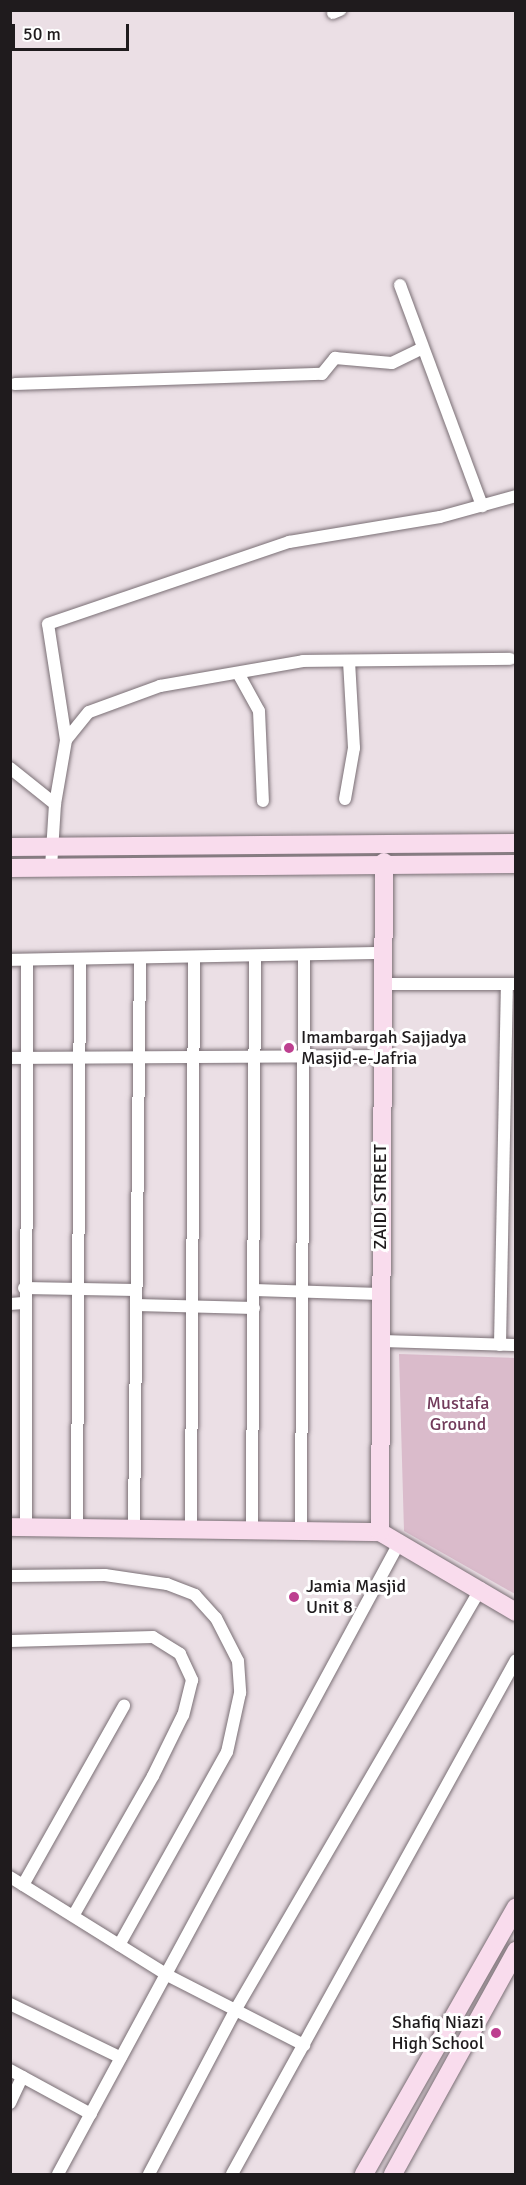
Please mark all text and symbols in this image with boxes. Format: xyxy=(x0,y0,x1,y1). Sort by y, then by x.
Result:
scale bar xyxy=(15,12,132,50)
text: 50 m xyxy=(23,23,61,45)
place label: Imambargah Sajjadya Masjid-e-Jafria xyxy=(301,1027,467,1070)
marker: Imambargah Sajjadya Masjid-e-Jafria xyxy=(282,1041,296,1055)
street label: ZAIDI STREET xyxy=(369,1144,391,1250)
park label: Mustafa Ground xyxy=(427,1393,489,1436)
place label: Jamia Masjid Unit 8 xyxy=(306,1576,406,1618)
marker: Jamia Masjid Unit 8 xyxy=(287,1590,301,1604)
place label: Shafiq Niazi High School xyxy=(391,2012,484,2054)
marker: Shafiq Niazi High School xyxy=(489,2026,503,2040)

